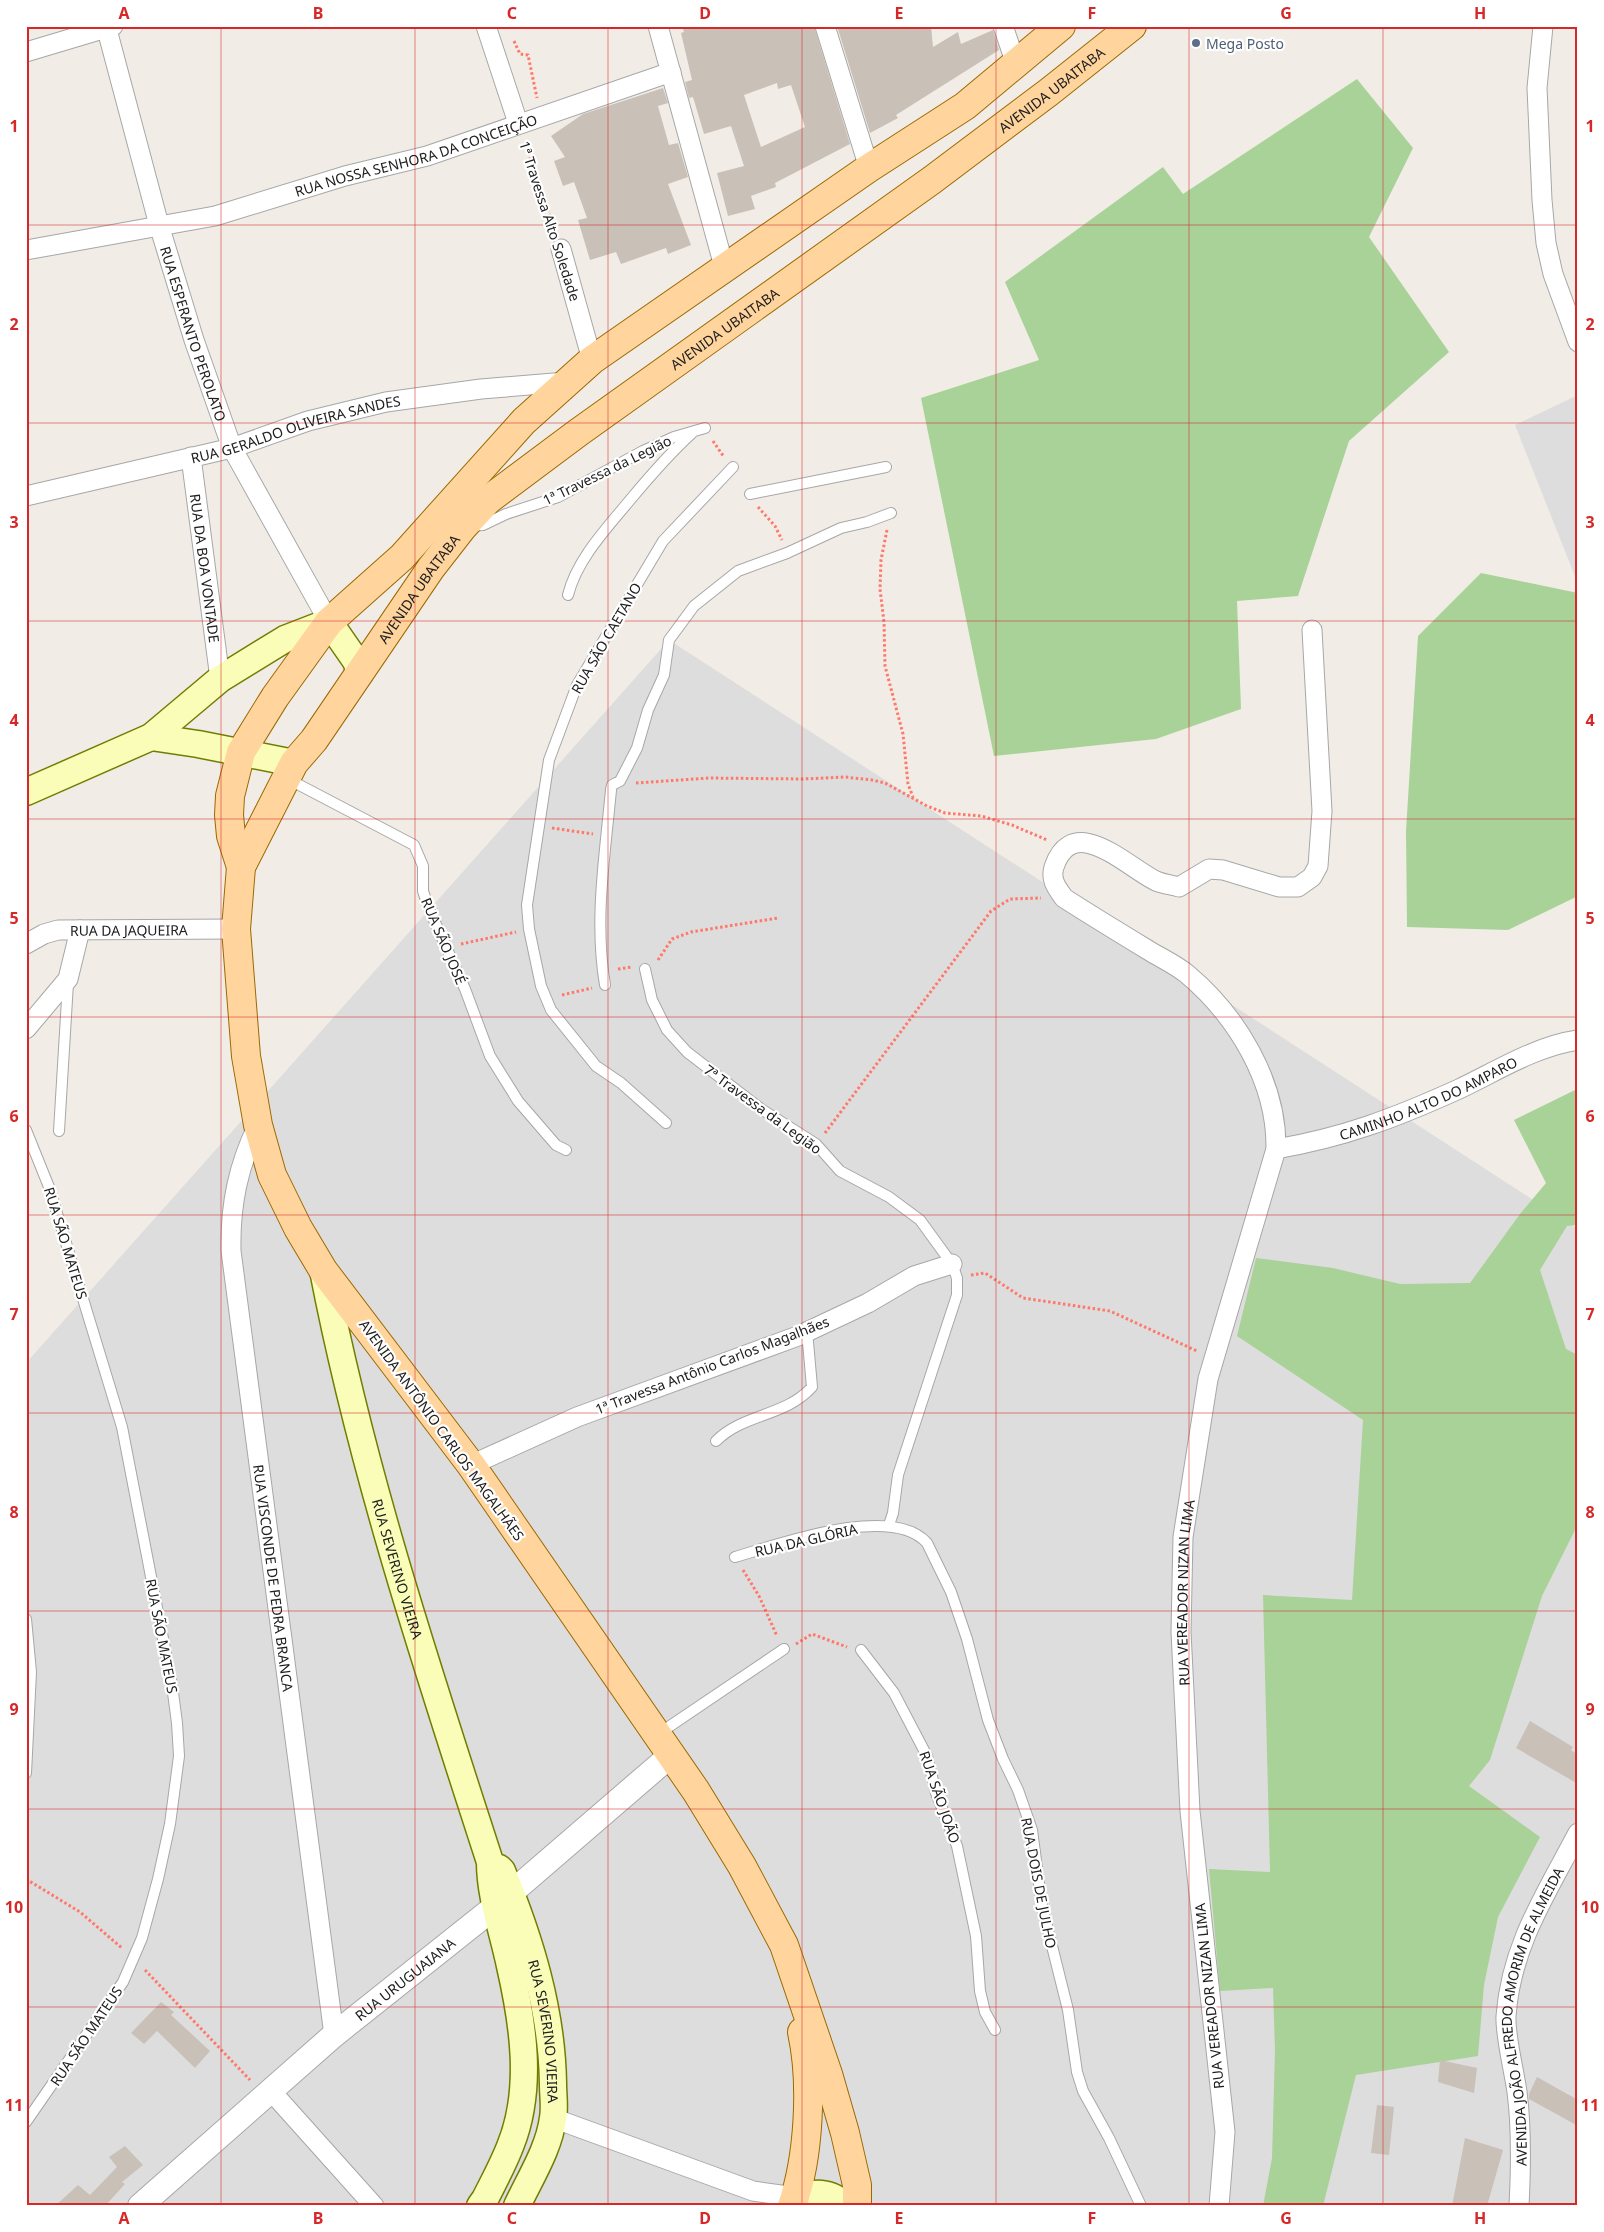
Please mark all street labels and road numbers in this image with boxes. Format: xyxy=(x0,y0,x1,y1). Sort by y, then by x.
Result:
street label: AVENIDA UBAITABA xyxy=(994,42,1108,136)
street label: RUA NOSSA SENHORA DA CONCEIÇÃO xyxy=(292,109,540,200)
street label: 1ª Travessa Alto Soledade xyxy=(515,138,585,304)
street label: RUA ESPERANTO PEROLATO xyxy=(156,244,231,424)
street label: AVENIDA UBAITABA xyxy=(666,283,782,374)
street label: RUA GERALDO OLIVEIRA SANDES xyxy=(189,391,402,467)
street label: 1ª Travessa da Legião xyxy=(540,431,674,509)
street label: RUA DA BOA VONTADE xyxy=(186,492,225,644)
street label: AVENIDA UBAITABA xyxy=(373,530,463,647)
street label: RUA SÃO CAETANO xyxy=(566,579,646,697)
street label: RUA SÃO JOSÉ xyxy=(417,895,471,987)
street label: RUA DA JAQUEIRA xyxy=(70,920,188,939)
street label: CAMINHO ALTO DO AMPARO xyxy=(1337,1052,1520,1144)
street label: 7ª Travessa da Legião xyxy=(700,1060,826,1158)
street label: RUA SÃO MATEUS xyxy=(40,1185,92,1302)
street label: 1ª Travessa Antônio Carlos Magalhães xyxy=(592,1311,832,1419)
street label: AVENIDA ANTÔNIO CARLOS MAGALHÃES xyxy=(355,1316,529,1545)
street label: RUA VISCONDE DE PEDRA BRANCA xyxy=(250,1463,298,1693)
street label: RUA SEVERINO VIEIRA xyxy=(368,1496,428,1641)
street label: RUA VEREADOR NIZAN LIMA xyxy=(1171,1498,1198,1686)
street label: RUA DA GLÓRIA xyxy=(753,1519,859,1561)
street label: RUA SÃO MATEUS xyxy=(142,1577,182,1695)
street label: RUA SÃO JOÃO xyxy=(915,1748,965,1846)
street label: RUA DOIS DE JULHO xyxy=(1017,1816,1061,1950)
street label: AVENIDA JOÃO ALFREDO AMORIM DE ALMEIDA xyxy=(1496,1863,1568,2166)
street label: RUA VEREADOR NIZAN LIMA xyxy=(1190,1902,1228,2090)
street label: RUA URUGUAIANA xyxy=(351,1933,459,2024)
street label: RUA SEVERINO VIEIRA xyxy=(524,1957,563,2103)
street label: RUA SÃO MATEUS xyxy=(46,1982,127,2090)

